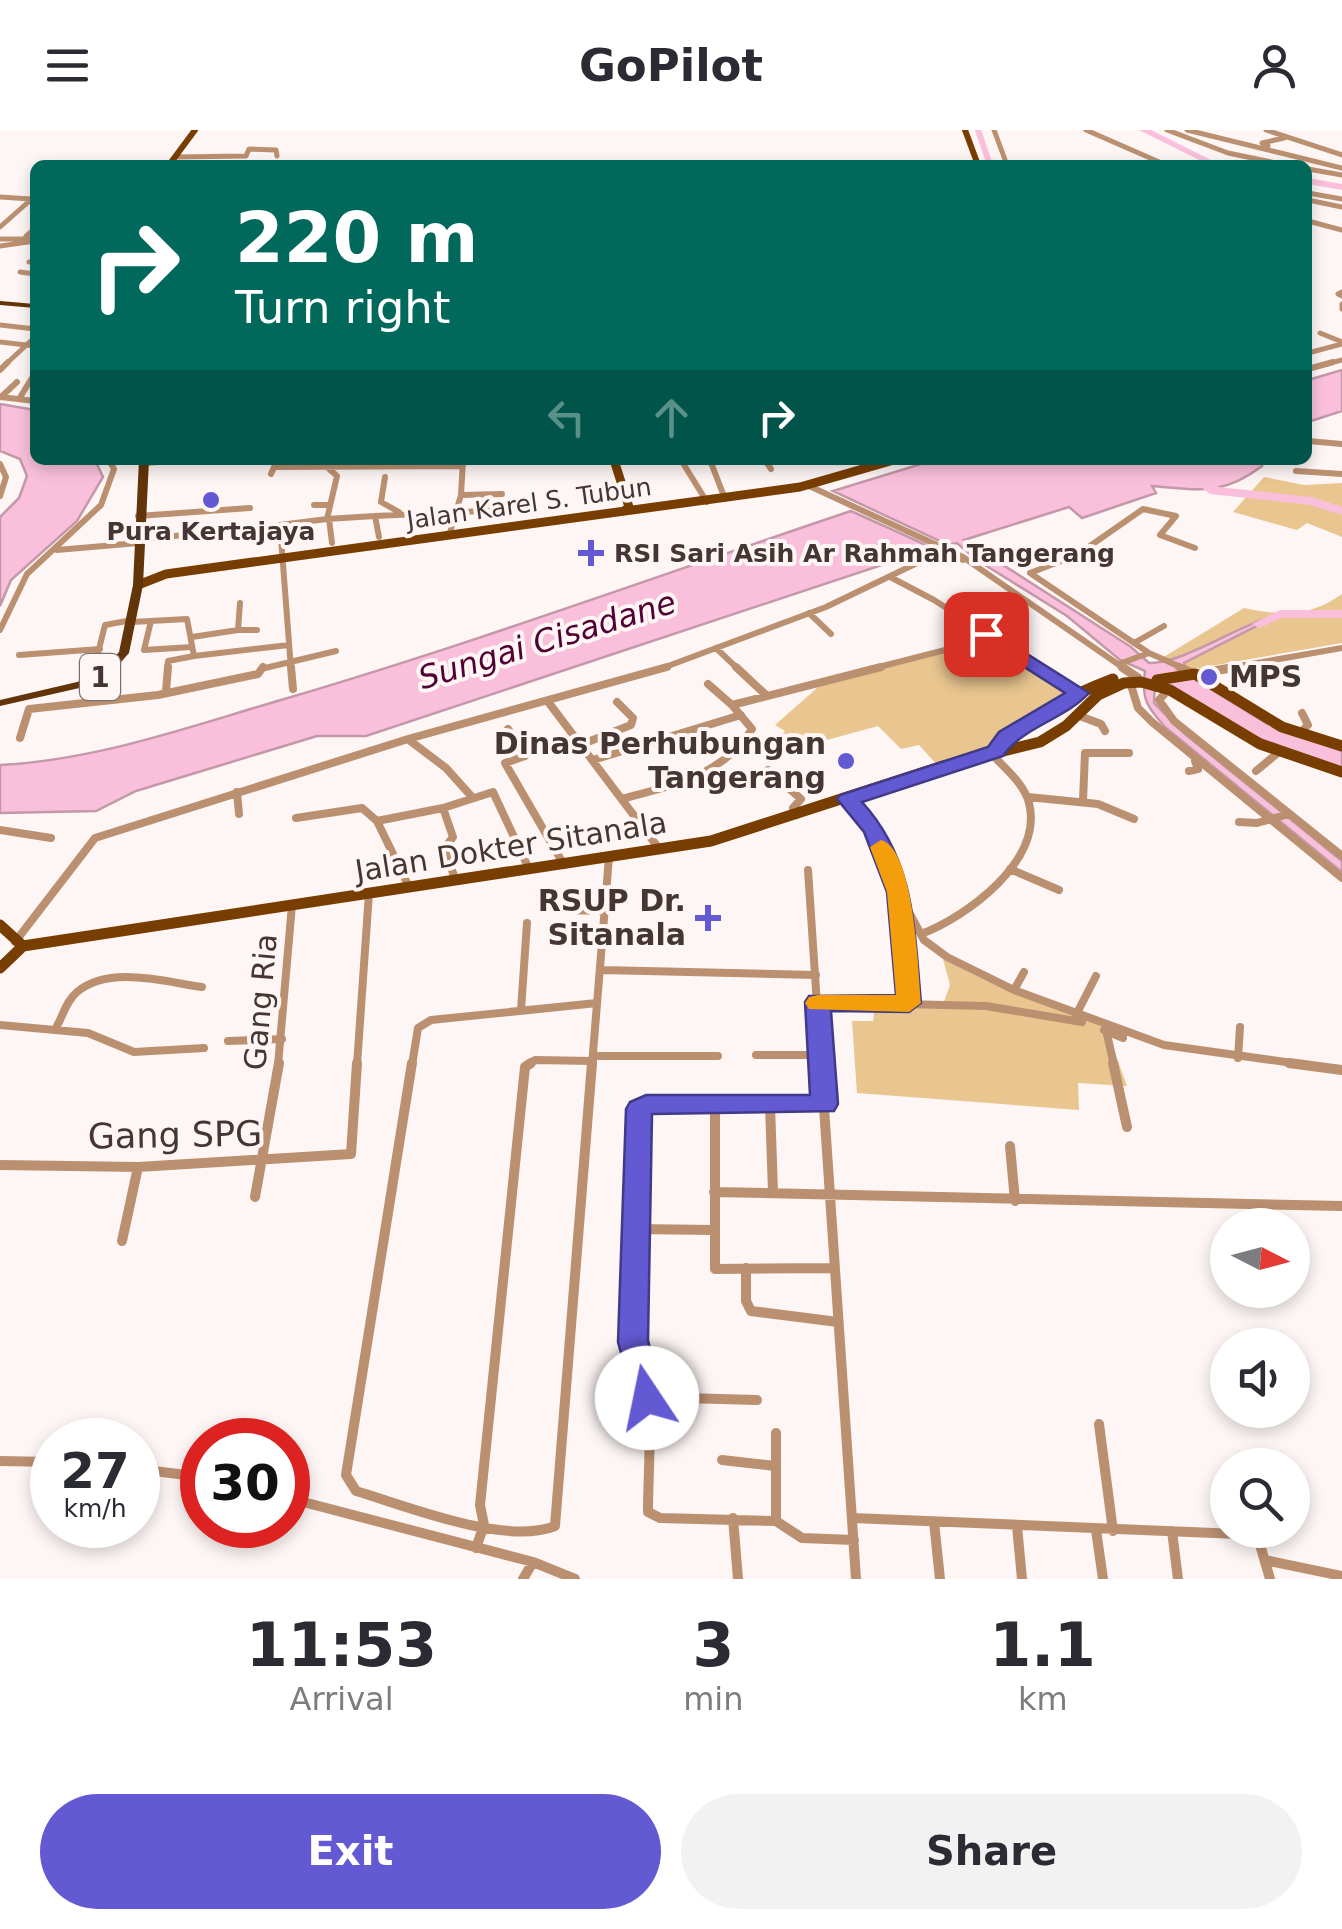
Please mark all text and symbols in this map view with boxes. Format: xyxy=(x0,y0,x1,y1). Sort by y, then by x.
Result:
icon: menu xyxy=(40,38,95,93)
icon: person xyxy=(1247,38,1302,93)
text: GoPilot xyxy=(579,39,763,92)
text: 220 m xyxy=(235,197,478,279)
icon: right xyxy=(70,200,200,330)
text: Turn right xyxy=(235,281,450,334)
icon: left xyxy=(539,390,594,445)
icon: ahead xyxy=(644,390,699,445)
icon: right xyxy=(749,390,804,445)
street label: Jalan Karel S. Tubun xyxy=(403,472,653,535)
marker: Pura Kertajaya xyxy=(200,489,222,511)
place label: Pura Kertajaya xyxy=(107,517,315,546)
place label: RSI Sari Asih Ar Rahmah Tangerang xyxy=(614,539,1115,568)
marker: RSI Sari Asih Ar Rahmah Tangerang xyxy=(578,540,604,566)
water label: Sungai Cisadane xyxy=(414,583,680,697)
pin xyxy=(944,592,1029,677)
icon: arrive xyxy=(959,607,1014,662)
road number: 1 xyxy=(80,654,120,700)
place label: MPS xyxy=(1229,659,1302,694)
marker: MPS xyxy=(1198,666,1220,688)
place label: Dinas Perhubungan Tangerang xyxy=(494,726,826,795)
marker: Dinas Perhubungan Tangerang xyxy=(835,750,857,772)
street label: Jalan Dokter Sitanala xyxy=(351,805,669,889)
place label: RSUP Dr. Sitanala xyxy=(538,883,686,952)
marker: RSUP Dr. Sitanala xyxy=(695,905,721,931)
street label: Gang Ria xyxy=(237,932,284,1072)
street label: Gang SPG xyxy=(87,1113,263,1157)
north arrow xyxy=(1210,1208,1310,1308)
map controls xyxy=(1210,1208,1310,1548)
button: sound xyxy=(1210,1328,1310,1428)
position arrow xyxy=(595,1346,699,1450)
speed limit sign: 30 xyxy=(180,1418,310,1548)
text: 27 xyxy=(60,1442,130,1500)
button: search xyxy=(1210,1448,1310,1548)
text: km/h xyxy=(63,1494,127,1523)
text: 11:53 xyxy=(246,1610,437,1680)
text: 3 xyxy=(692,1610,734,1680)
text: 1.1 xyxy=(990,1610,1096,1680)
text: Arrival xyxy=(290,1680,394,1718)
text: min xyxy=(683,1680,744,1718)
text: km xyxy=(1018,1680,1068,1718)
button: Exit xyxy=(40,1794,661,1909)
button: Share xyxy=(681,1794,1302,1909)

